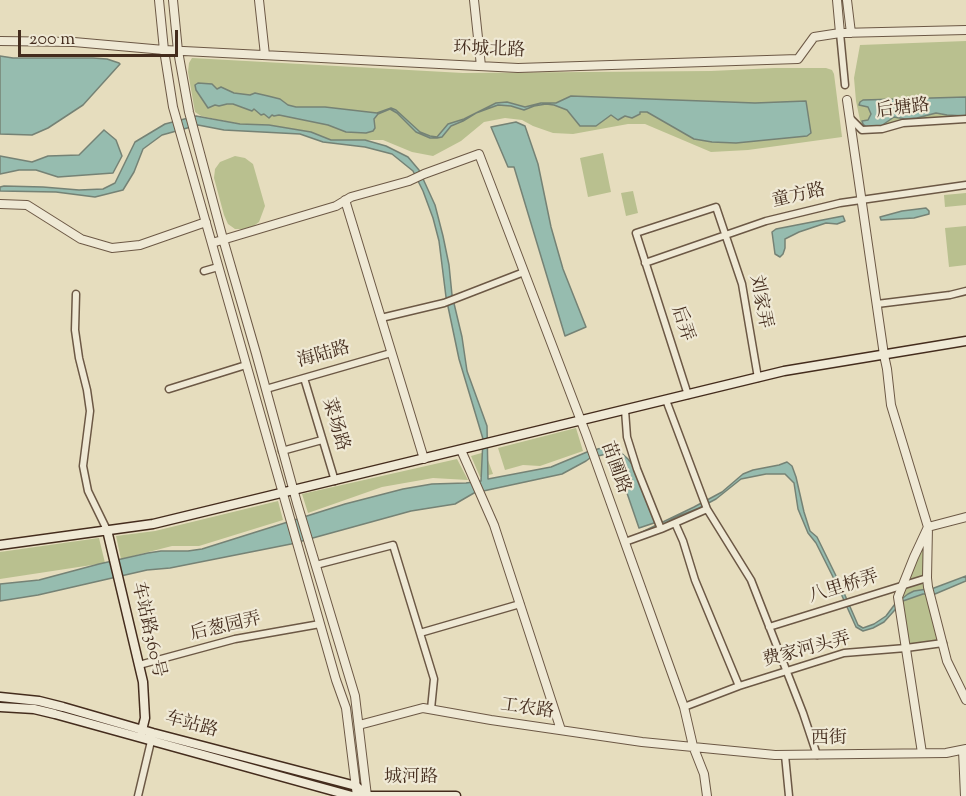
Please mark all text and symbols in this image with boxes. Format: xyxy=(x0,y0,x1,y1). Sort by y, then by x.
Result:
scale bar xyxy=(21,18,182,56)
text: 200 m xyxy=(29,27,75,53)
street label: 环城北路 xyxy=(453,39,525,63)
street label: 后塘路 xyxy=(875,96,931,124)
street label: 童方路 xyxy=(770,180,828,214)
street label: 刘家弄 xyxy=(743,273,775,331)
street label: 后弄 xyxy=(665,304,697,344)
street label: 海陆路 xyxy=(295,338,353,374)
street label: 菜场路 xyxy=(316,396,352,454)
street label: 苗圃路 xyxy=(595,439,633,497)
street label: 八里桥弄 xyxy=(806,567,882,609)
street label: 车站路360号 xyxy=(126,580,168,680)
street label: 后葱园弄 xyxy=(188,609,264,647)
street label: 费家河头弄 xyxy=(761,629,853,673)
street label: 工农路 xyxy=(499,696,555,724)
street label: 车站路 xyxy=(162,709,220,743)
street label: 西街 xyxy=(811,729,847,751)
street label: 城河路 xyxy=(384,768,438,790)

